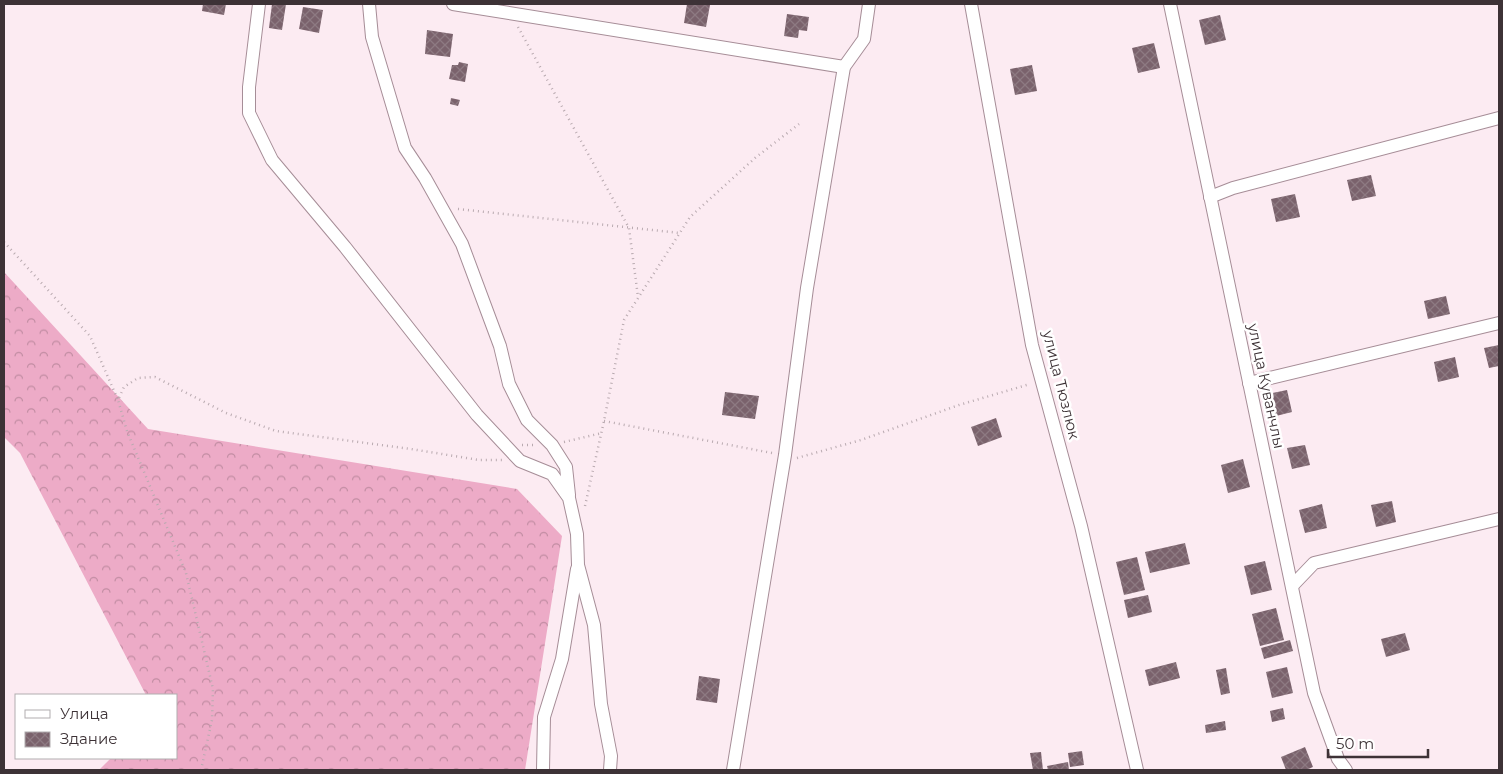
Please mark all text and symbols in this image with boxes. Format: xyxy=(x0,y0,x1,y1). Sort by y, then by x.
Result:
street label: улица Куванчлы xyxy=(1244,321,1289,450)
street label: улица Тюзлюк xyxy=(1039,328,1084,442)
legend xyxy=(15,694,178,759)
text: Улица xyxy=(60,704,108,723)
scale bar xyxy=(1328,726,1428,758)
text: Здание xyxy=(60,729,118,748)
text: 50 m xyxy=(1336,734,1374,753)

